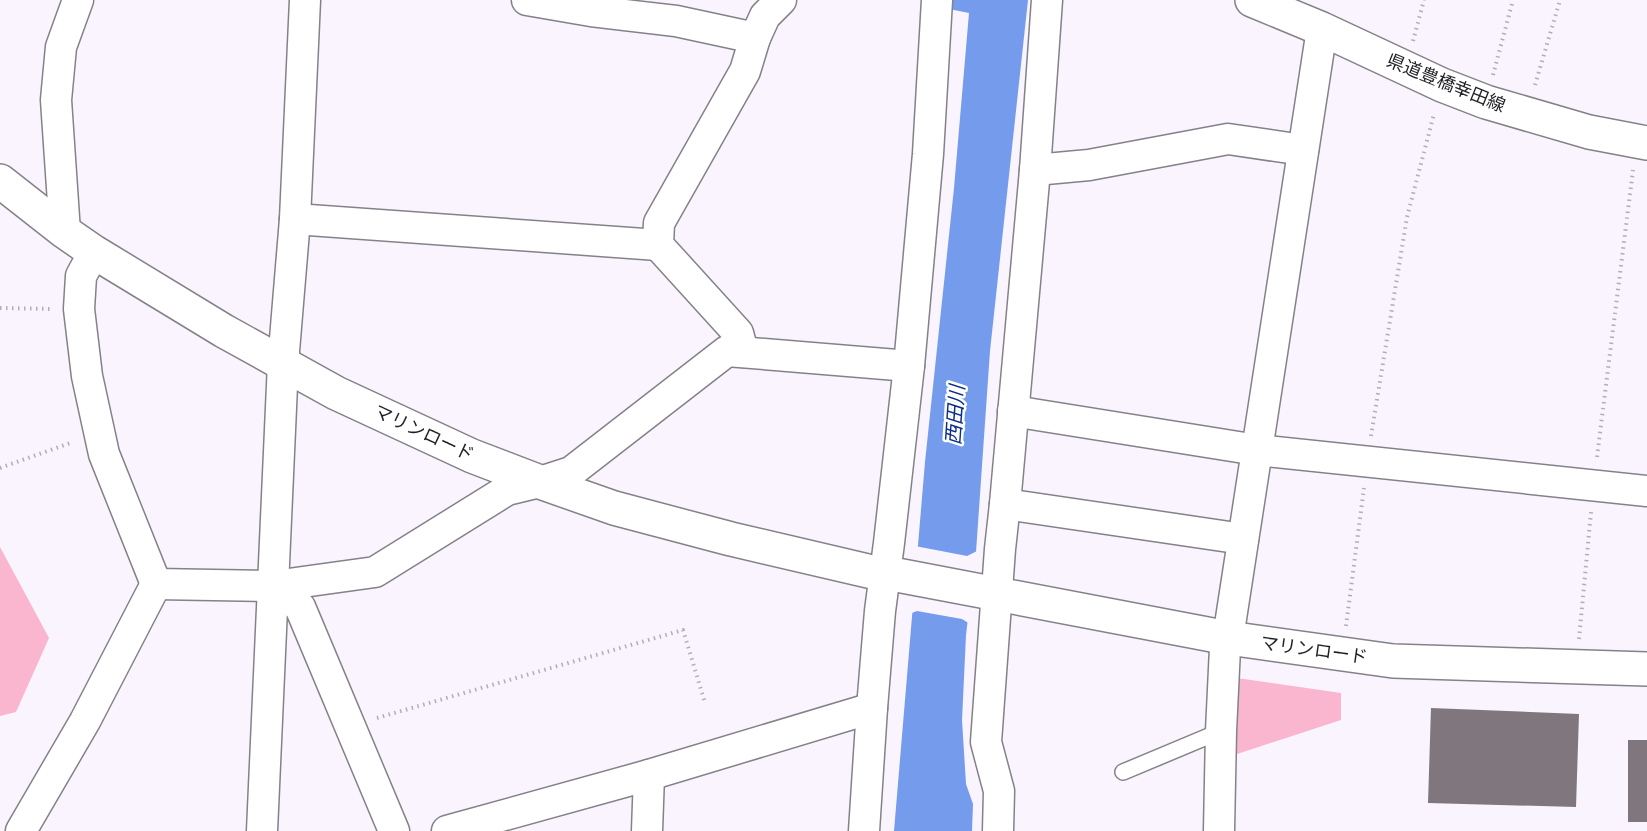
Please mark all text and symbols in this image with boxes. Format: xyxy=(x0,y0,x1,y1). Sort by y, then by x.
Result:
street label: 県道豊橋幸田線 xyxy=(1383,49,1509,117)
water label: 西田川 xyxy=(941,382,969,446)
street label: マリンロード xyxy=(370,400,478,466)
street label: マリンロード xyxy=(1259,632,1369,668)

